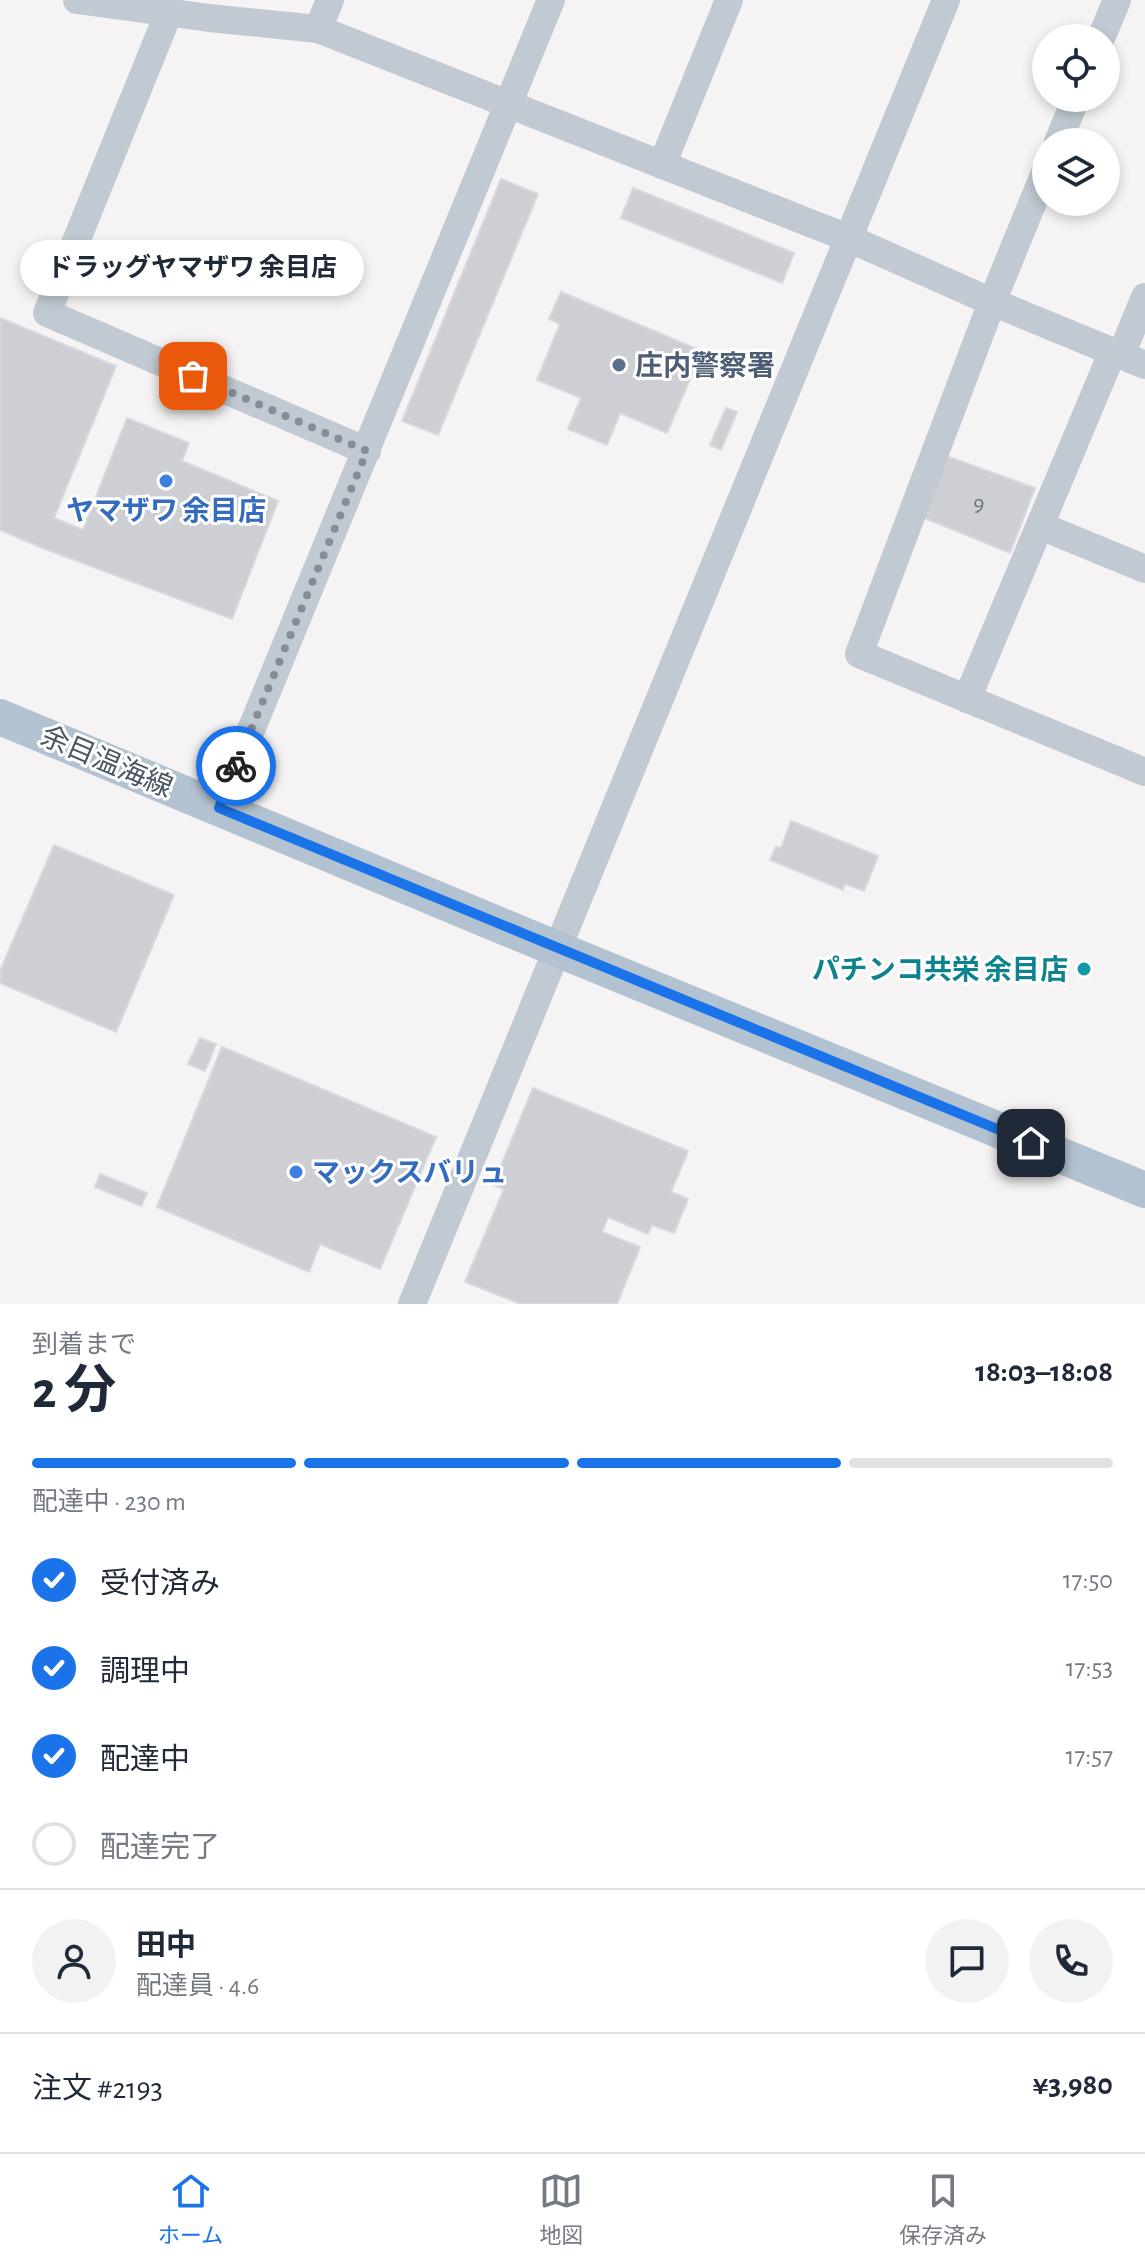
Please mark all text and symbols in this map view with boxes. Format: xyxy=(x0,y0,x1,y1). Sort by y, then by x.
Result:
map controls xyxy=(1032,24,1120,216)
button: locate xyxy=(1032,24,1120,112)
button: layers xyxy=(1032,128,1120,216)
callout: ドラッグヤマザワ 余目店 xyxy=(21,240,365,296)
text: ドラッグヤマザワ 余目店 xyxy=(47,255,337,281)
pin xyxy=(159,342,227,410)
place label: 庄内警察署 xyxy=(635,350,775,381)
icon: bag xyxy=(171,354,215,398)
marker: 庄内警察署 xyxy=(610,356,628,374)
marker: ヤマザワ 余目店 xyxy=(157,472,175,490)
house number: 9 xyxy=(973,492,985,516)
place label: ヤマザワ 余目店 xyxy=(66,495,266,526)
street label: 余目温海線 xyxy=(36,721,177,803)
courier xyxy=(196,726,276,806)
icon: bike xyxy=(214,744,258,788)
place label: パチンコ共栄 余目店 xyxy=(812,954,1068,985)
marker: パチンコ共栄 余目店 xyxy=(1075,960,1093,978)
pin xyxy=(997,1109,1065,1177)
icon: home xyxy=(1009,1121,1053,1165)
place label: マックスバリュ xyxy=(312,1158,507,1188)
marker: マックスバリュ xyxy=(287,1163,305,1181)
text: 到着まで xyxy=(32,1332,136,1358)
text: 18:03–18:08 xyxy=(975,1357,1113,1387)
text: 2 分 xyxy=(32,1365,116,1417)
text: 配達中 · 230 m xyxy=(32,1489,186,1515)
icon: check xyxy=(32,1558,76,1602)
text: 17:50 xyxy=(1063,1567,1113,1593)
text: 受付済み xyxy=(100,1569,220,1599)
icon: check xyxy=(32,1646,76,1690)
text: 17:53 xyxy=(1066,1655,1113,1681)
text: 調理中 xyxy=(100,1657,190,1687)
icon: check xyxy=(32,1734,76,1778)
text: 17:57 xyxy=(1066,1743,1113,1769)
text: 配達中 xyxy=(100,1745,190,1775)
text: 配達完了 xyxy=(100,1833,220,1863)
button: person xyxy=(32,1919,116,2003)
button: chat xyxy=(925,1919,1009,2003)
button: phone xyxy=(1029,1919,1113,2003)
text: 田中 xyxy=(136,1931,196,1961)
text: 配達員 · 4.6 xyxy=(136,1973,259,1999)
text: ¥3,980 xyxy=(1033,2070,1113,2100)
text: 注文 #2193 xyxy=(32,2074,163,2104)
tab: ホーム xyxy=(158,2169,223,2249)
tab: 地図 xyxy=(539,2169,583,2249)
tab: 保存済み xyxy=(899,2169,987,2249)

